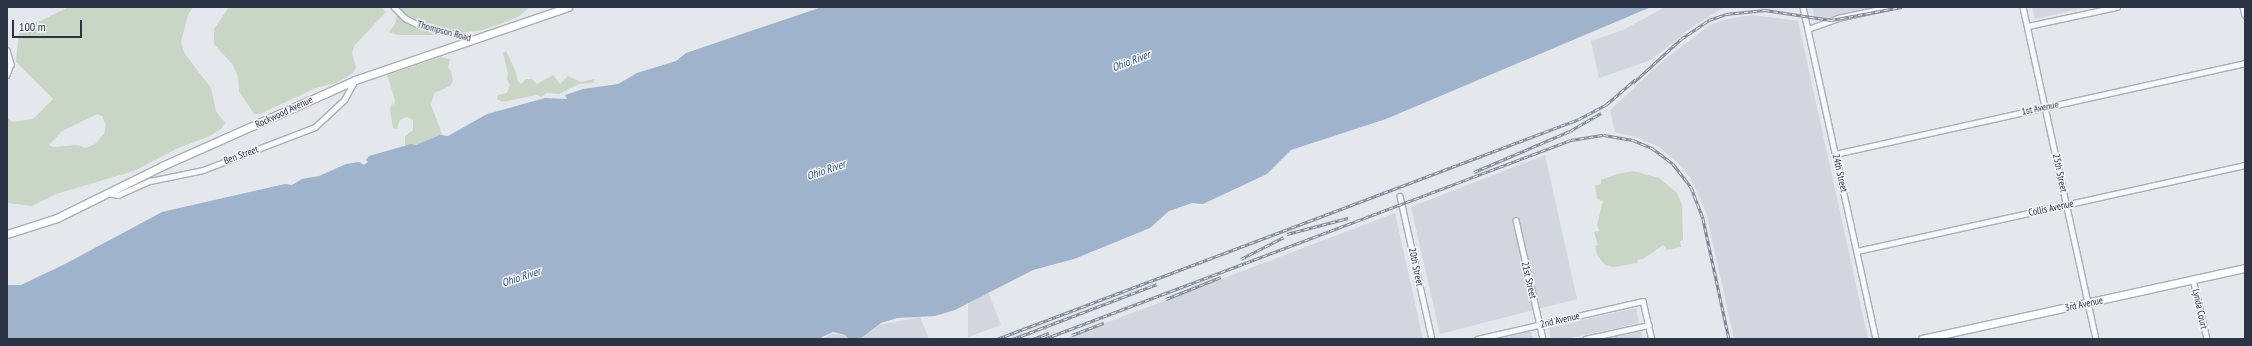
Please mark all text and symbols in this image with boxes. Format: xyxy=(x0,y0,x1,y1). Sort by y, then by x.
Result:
scale bar xyxy=(14,12,84,38)
street label: Thompson Road xyxy=(416,18,472,44)
text: 100 m xyxy=(19,19,46,34)
water label: Ohio River xyxy=(1110,48,1152,74)
street label: Rockwood Avenue xyxy=(253,93,315,131)
street label: 1st Avenue xyxy=(2020,98,2060,118)
street label: Ben Street xyxy=(222,143,260,167)
street label: 24th Street xyxy=(1830,153,1850,193)
street label: 25th Street xyxy=(2050,153,2070,193)
water label: Ohio River xyxy=(805,157,847,183)
street label: Collis Avenue xyxy=(2027,197,2075,219)
street label: 20th Street xyxy=(1406,247,1426,287)
street label: 21st Street xyxy=(1519,260,1539,300)
water label: Ohio River xyxy=(500,265,542,289)
street label: Lynda Court xyxy=(2190,288,2210,330)
street label: 3rd Avenue xyxy=(2064,294,2104,314)
street label: 2nd Avenue xyxy=(1539,310,1581,330)

